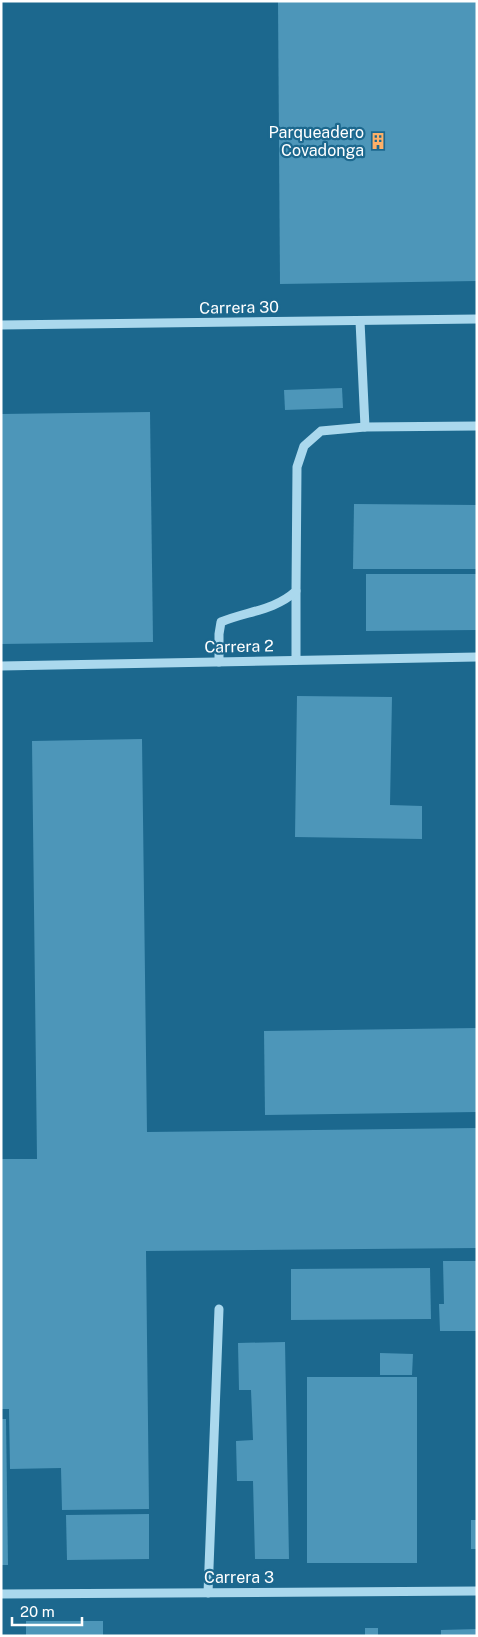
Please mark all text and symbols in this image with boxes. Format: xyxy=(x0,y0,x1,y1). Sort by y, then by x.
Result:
place label: Parqueadero Covadonga xyxy=(269,123,364,160)
building icon: Parqueadero Covadonga xyxy=(368,131,388,151)
street label: Carrera 30 xyxy=(199,297,279,318)
street label: Carrera 2 xyxy=(204,636,274,657)
street label: Carrera 3 xyxy=(204,1568,274,1587)
scale bar xyxy=(12,1594,82,1626)
text: 20 m xyxy=(20,1603,55,1620)

